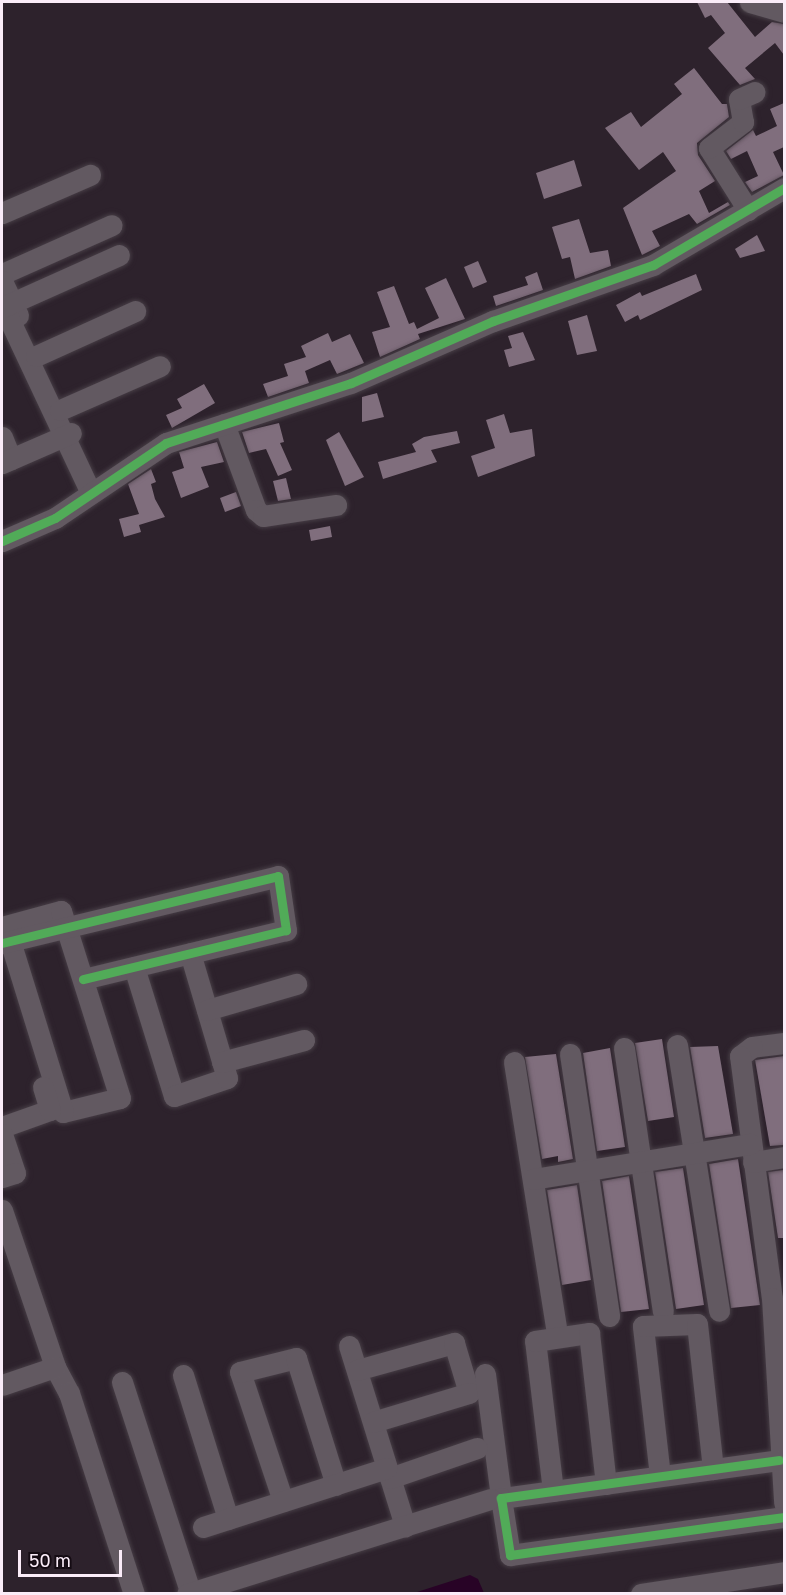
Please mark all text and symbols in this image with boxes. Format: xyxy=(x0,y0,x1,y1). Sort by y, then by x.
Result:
scale bar xyxy=(21,1538,124,1576)
text: 50 m xyxy=(29,1549,71,1571)

